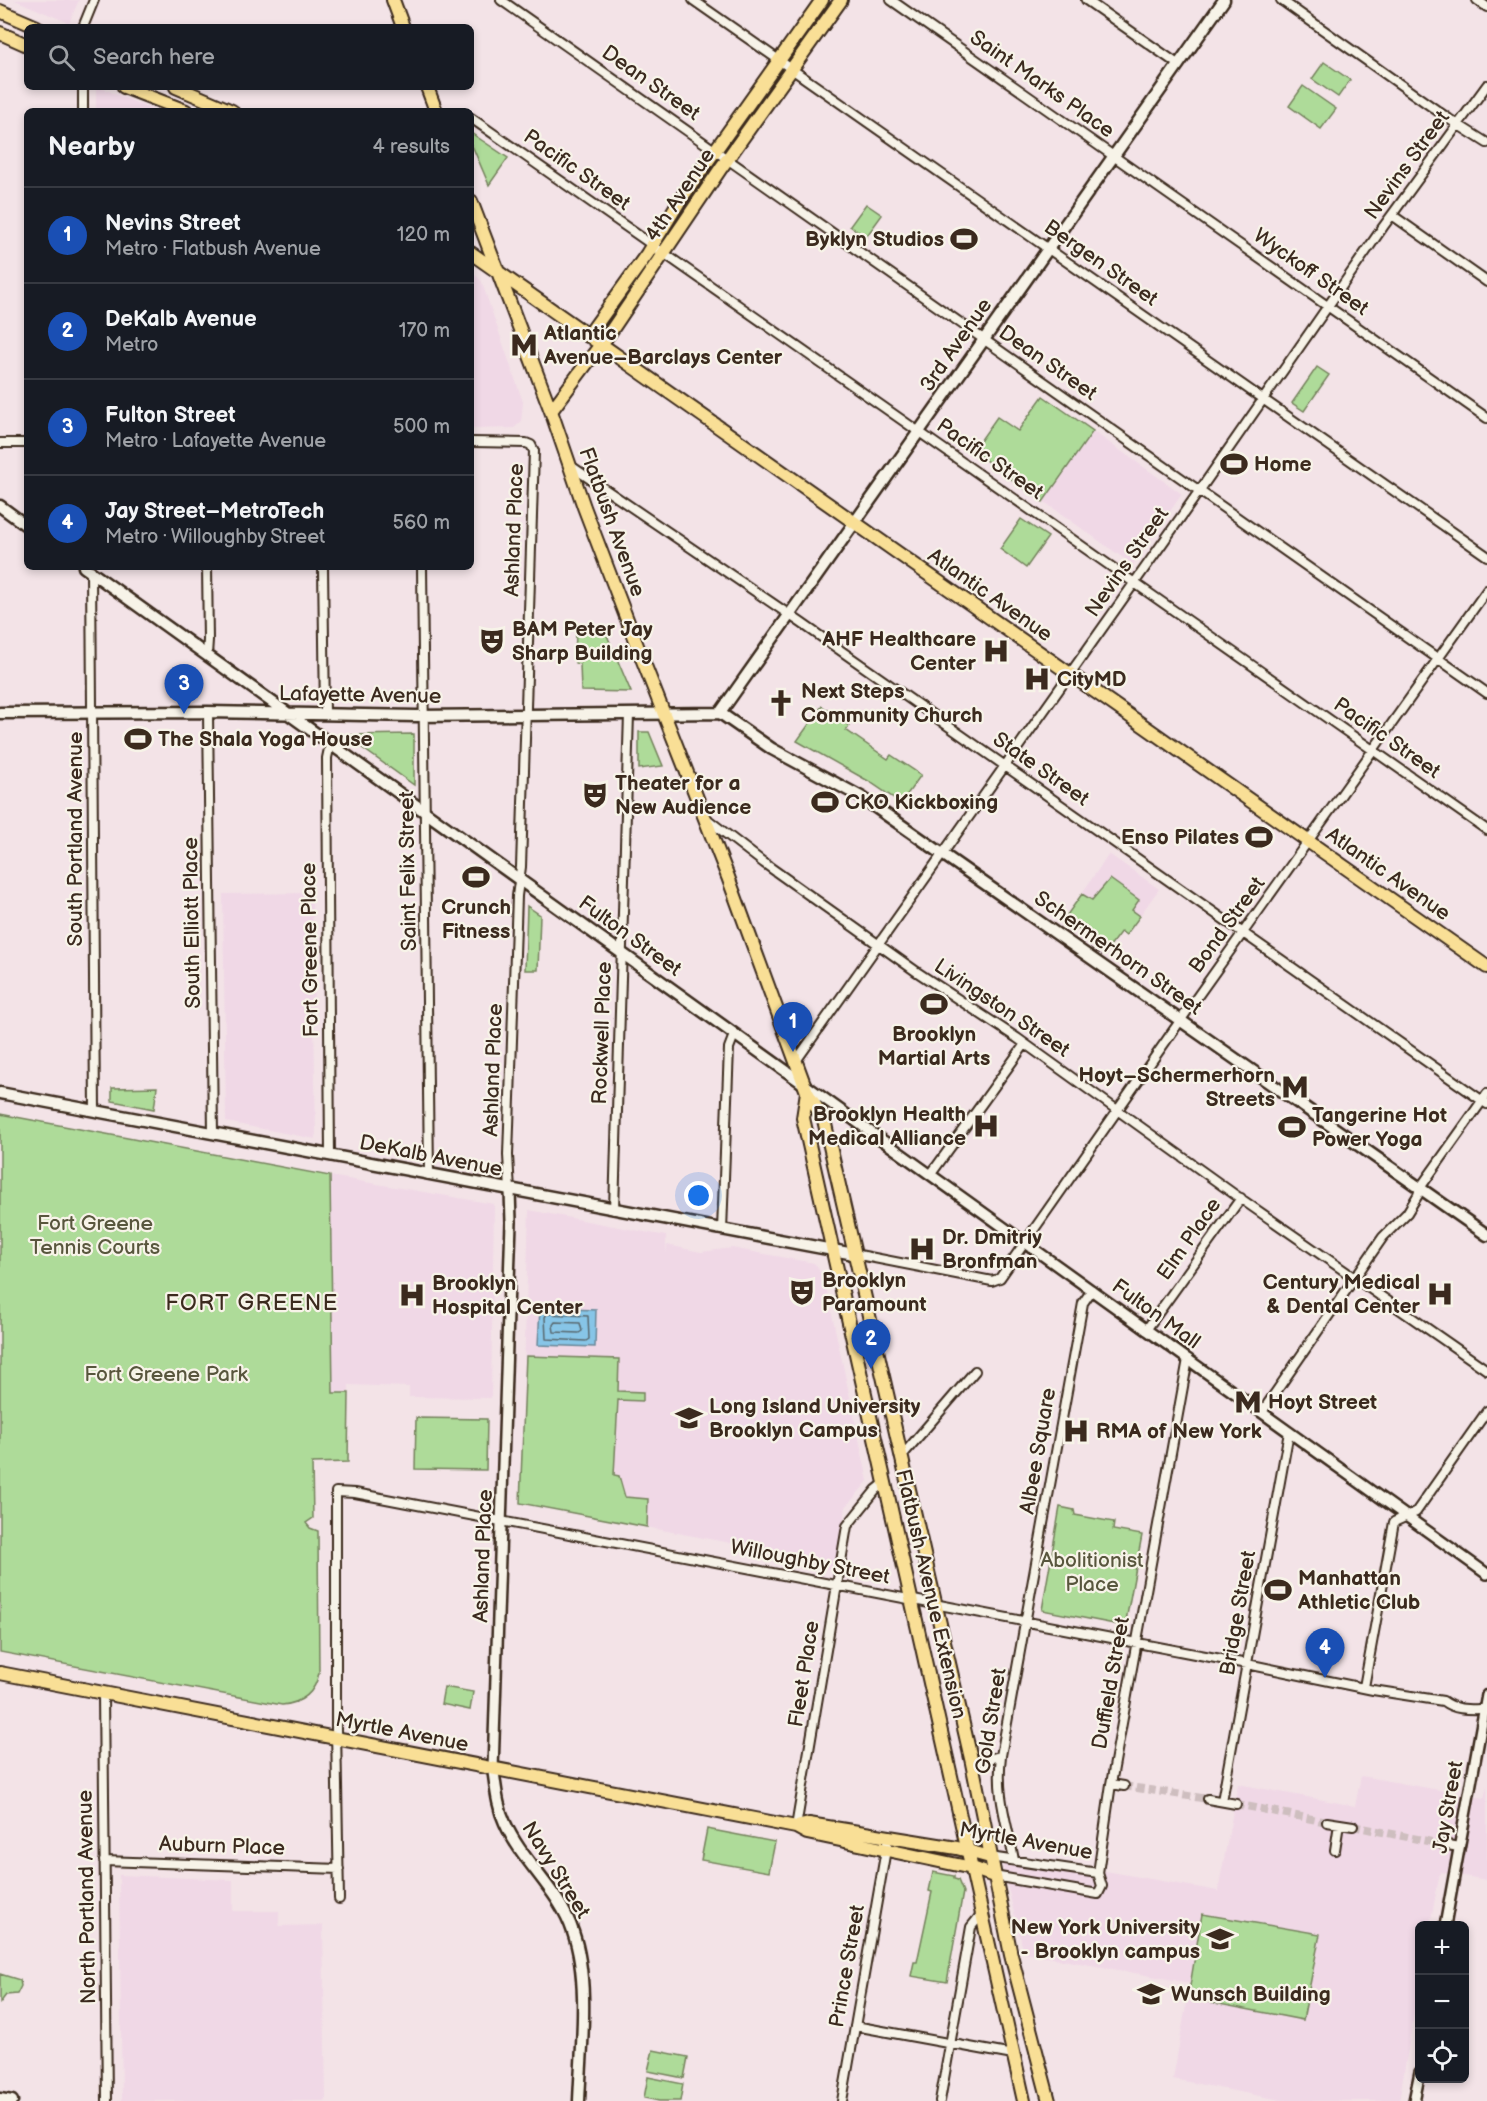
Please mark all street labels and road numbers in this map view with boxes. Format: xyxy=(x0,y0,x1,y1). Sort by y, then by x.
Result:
street label: Saint Marks Place xyxy=(965,25,1119,143)
street label: Dean Street xyxy=(597,40,705,126)
street label: Nevins Street xyxy=(1359,105,1455,224)
street label: Pacific Street xyxy=(519,124,636,216)
street label: 4th Avenue xyxy=(640,144,720,246)
street label: Bergen Street xyxy=(1039,215,1163,312)
street label: Wyckoff Street xyxy=(1248,223,1374,321)
street label: 3rd Avenue xyxy=(915,293,997,397)
street label: Dean Street xyxy=(994,320,1102,406)
street label: Pacific Street xyxy=(932,413,1049,505)
street label: Flatbush Avenue xyxy=(573,444,651,600)
street label: Ashland Place xyxy=(499,463,529,597)
street label: Nevins Street xyxy=(1080,502,1174,622)
street label: Atlantic Avenue xyxy=(923,543,1057,647)
street label: Lafayette Avenue xyxy=(279,681,441,709)
street label: Pacific Street xyxy=(1329,692,1446,784)
street label: State Street xyxy=(988,727,1094,812)
street label: South Portland Avenue xyxy=(63,732,88,946)
street label: Saint Felix Street xyxy=(394,790,422,951)
street label: Atlantic Avenue xyxy=(1321,822,1455,926)
street label: South Elliott Place xyxy=(178,837,206,1009)
street label: Fort Greene Place xyxy=(296,862,324,1038)
street label: Bond Street xyxy=(1184,871,1271,978)
street label: Schermerhorn Street xyxy=(1029,886,1207,1021)
street label: Fulton Street xyxy=(574,890,687,982)
street label: Livingston Street xyxy=(929,953,1075,1063)
street label: Rockwell Place xyxy=(587,961,617,1105)
street label: Ashland Place xyxy=(478,1003,508,1137)
street label: DeKalb Avenue xyxy=(357,1130,505,1182)
street label: Elm Place xyxy=(1152,1193,1226,1285)
street label: Fulton Mall xyxy=(1107,1274,1205,1354)
street label: Albee Square xyxy=(1015,1386,1061,1516)
street label: Flatbush Avenue Extension xyxy=(890,1467,972,1721)
street label: Ashland Place xyxy=(468,1489,498,1623)
street label: Willoughby Street xyxy=(728,1534,893,1590)
street label: Bridge Street xyxy=(1215,1548,1261,1677)
street label: Duffield Street xyxy=(1087,1614,1135,1751)
street label: Fleet Place xyxy=(783,1619,825,1729)
street label: Gold Street xyxy=(970,1666,1012,1776)
street label: Myrtle Avenue xyxy=(333,1707,471,1757)
street label: Jay Street xyxy=(1428,1758,1469,1855)
street label: North Portland Avenue xyxy=(73,1790,101,2004)
street label: Navy Street xyxy=(516,1817,596,1923)
street label: Myrtle Avenue xyxy=(957,1817,1095,1865)
street label: Auburn Place xyxy=(159,1831,285,1861)
street label: Prince Street xyxy=(824,1902,870,2029)

